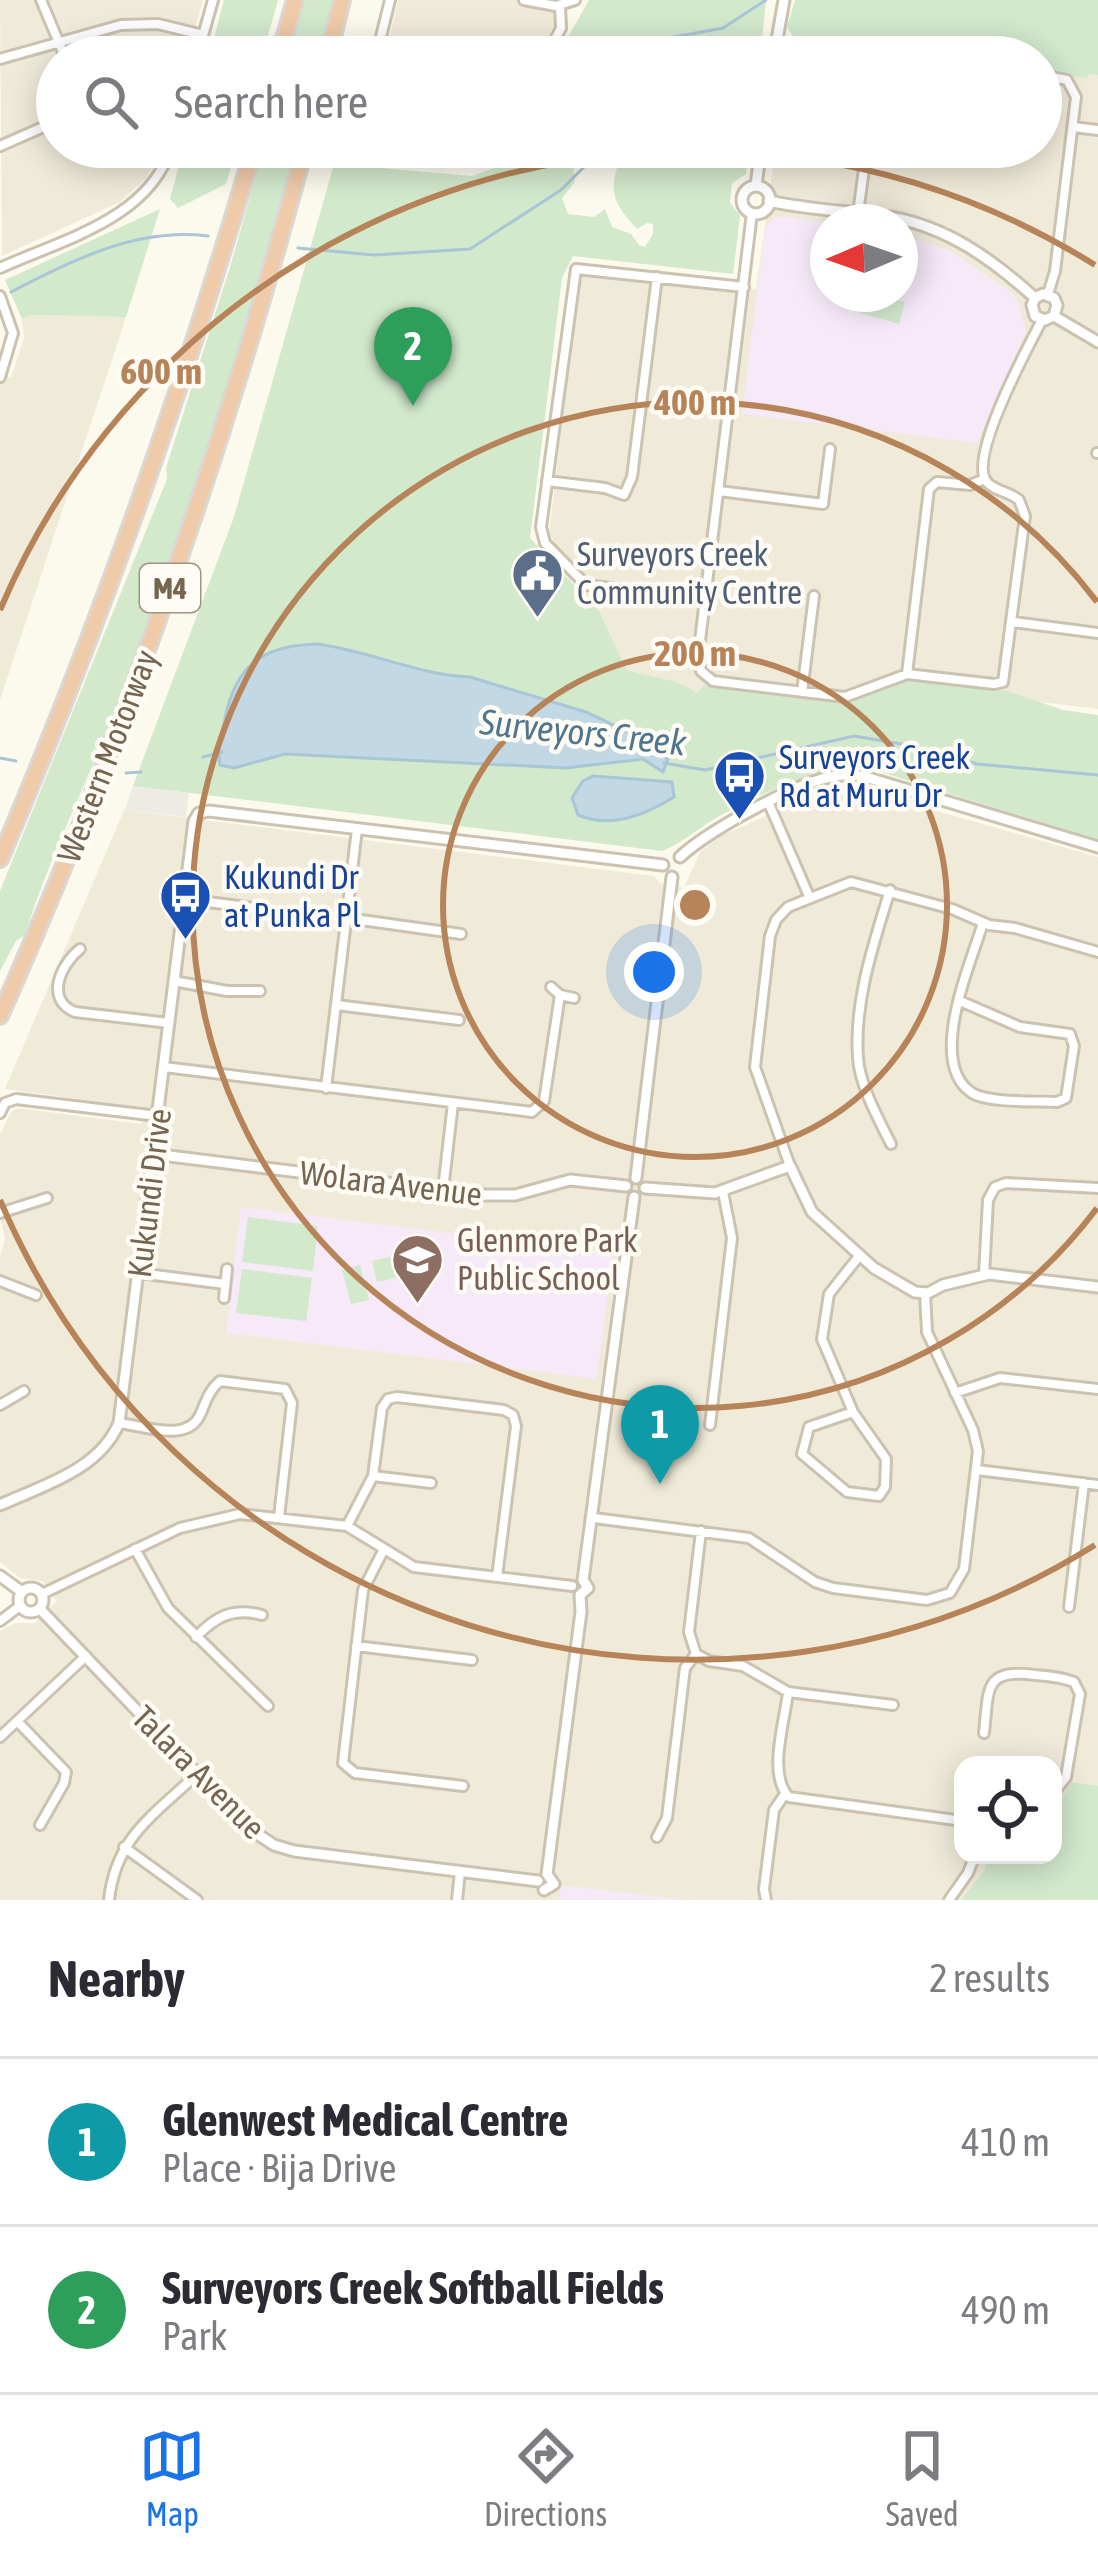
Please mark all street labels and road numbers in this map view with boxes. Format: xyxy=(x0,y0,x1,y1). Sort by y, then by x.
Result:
road number: M4 xyxy=(140,564,200,612)
street label: Western Motorway xyxy=(49,644,165,868)
street label: Kukundi Drive xyxy=(120,1106,178,1280)
street label: Wolara Avenue xyxy=(298,1153,484,1213)
street label: Talara Avenue xyxy=(125,1698,273,1846)

